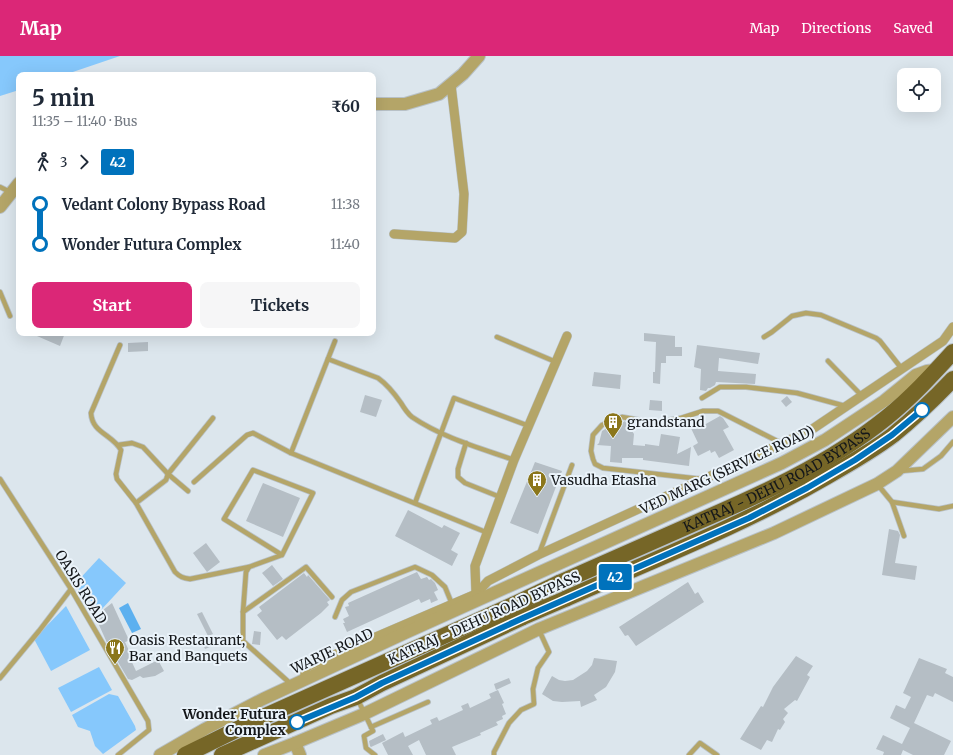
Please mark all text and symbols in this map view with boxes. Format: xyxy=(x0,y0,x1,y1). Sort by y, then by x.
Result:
text: Map xyxy=(20,16,62,40)
text: Map xyxy=(749,19,779,37)
text: Directions xyxy=(801,19,871,37)
text: Saved xyxy=(893,19,933,37)
map controls xyxy=(897,68,941,112)
button: locate xyxy=(897,68,941,112)
text: 5 min xyxy=(32,84,95,112)
text: ₹60 xyxy=(331,97,360,116)
text: 11:35 – 11:40 · Bus xyxy=(32,113,137,130)
icon: walk xyxy=(32,151,54,173)
icon: forward xyxy=(73,151,95,173)
text: 42 xyxy=(109,153,126,171)
text: 3 xyxy=(60,154,67,171)
text: Vedant Colony Bypass Road xyxy=(62,195,265,214)
text: 11:38 xyxy=(331,196,360,213)
text: Wonder Futura Complex xyxy=(62,235,242,254)
text: 11:40 xyxy=(330,236,360,253)
button: Start xyxy=(32,282,192,328)
button: Tickets xyxy=(200,282,360,328)
unlabelled marker xyxy=(914,402,930,418)
building icon: grandstand xyxy=(602,411,624,439)
place label: grandstand xyxy=(627,413,705,431)
street label: VED MARG (SERVICE ROAD) xyxy=(636,422,817,519)
street label: KATRAJ - DEHU ROAD BYPASS xyxy=(680,424,874,536)
building icon: Vasudha Etasha xyxy=(526,469,548,497)
place label: Vasudha Etasha xyxy=(550,471,657,489)
street label: OASIS ROAD xyxy=(51,547,111,628)
line badge: 42 xyxy=(597,564,633,590)
street label: KATRAJ - DEHU ROAD BYPASS xyxy=(385,567,583,669)
text: 42 xyxy=(607,568,623,586)
street label: WARJE ROAD xyxy=(287,624,376,678)
place label: Oasis Restaurant, Bar and Banquets xyxy=(129,631,248,665)
restaurant icon: Oasis Restaurant, Bar and Banquets xyxy=(104,637,126,665)
place label: Wonder Futura Complex xyxy=(181,705,286,739)
marker: Wonder Futura Complex xyxy=(289,714,305,730)

